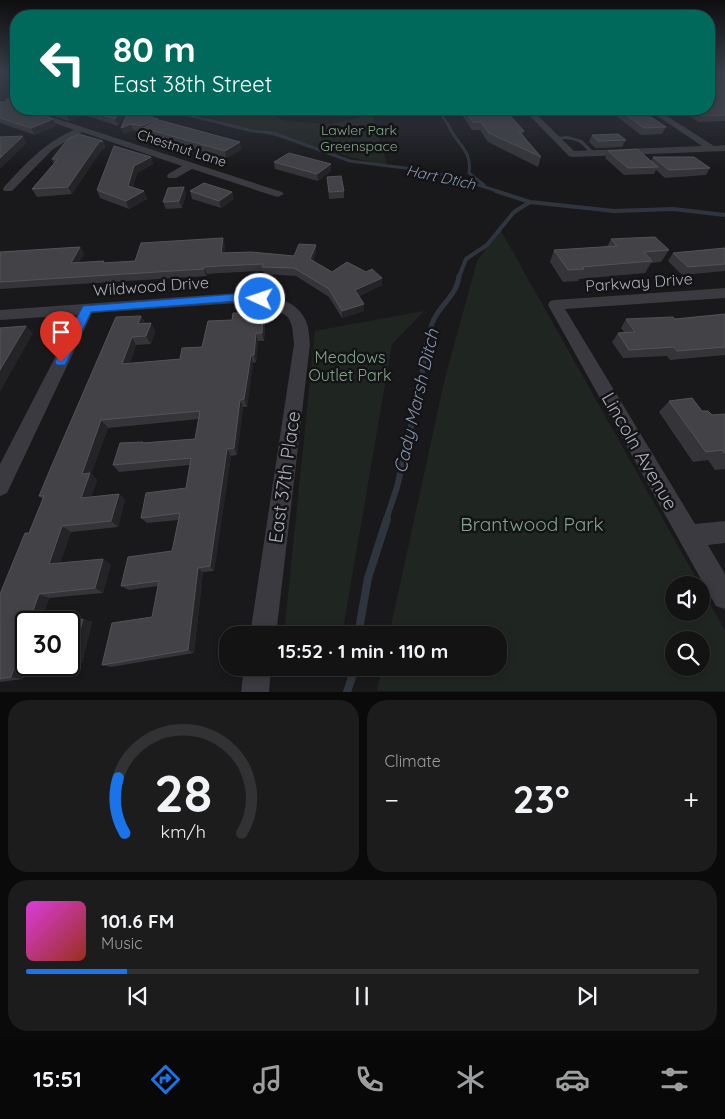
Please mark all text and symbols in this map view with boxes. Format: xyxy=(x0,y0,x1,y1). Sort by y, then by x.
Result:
text: 80 m xyxy=(113,27,196,71)
icon: left xyxy=(30,30,95,95)
text: East 38th Street xyxy=(113,70,272,98)
park label: Lawler Park Greenspace xyxy=(320,121,398,155)
street label: Chestnut Lane xyxy=(135,125,229,171)
water label: Hart Dtich xyxy=(405,160,478,194)
street label: Parkway Drive xyxy=(585,268,693,296)
street label: Wildwood Drive xyxy=(92,272,210,300)
position arrow xyxy=(233,272,285,324)
pin xyxy=(40,311,82,362)
icon: arrive xyxy=(47,318,75,346)
water label: Cady Marsh Ditch xyxy=(388,326,444,475)
park label: Meadows Outlet Park xyxy=(308,347,392,385)
street label: Lincoln Avenue xyxy=(597,388,683,514)
street label: East 37th Place xyxy=(263,410,305,544)
park label: Brantwood Park xyxy=(460,512,604,536)
map controls xyxy=(665,576,710,676)
button: sound xyxy=(665,576,710,621)
speed limit sign: 30 xyxy=(15,611,80,676)
button: search xyxy=(665,631,710,676)
text: 15:52 · 1 min · 110 m xyxy=(278,639,448,663)
text: Climate xyxy=(385,751,441,771)
text: 28 xyxy=(154,760,212,825)
text: 23° xyxy=(513,775,570,823)
text: − xyxy=(385,782,399,817)
text: + xyxy=(683,782,699,817)
text: km/h xyxy=(161,820,206,842)
text: 101.6 FM xyxy=(101,909,174,933)
text: Music xyxy=(101,933,143,953)
icon: previous xyxy=(124,982,152,1010)
icon: pause xyxy=(348,982,376,1010)
icon: next xyxy=(573,982,601,1010)
icon: directions xyxy=(148,1062,183,1097)
icon: music xyxy=(250,1062,285,1097)
icon: phone xyxy=(352,1062,387,1097)
icon: climate xyxy=(453,1062,488,1097)
icon: car xyxy=(555,1062,590,1097)
icon: filters xyxy=(657,1062,692,1097)
text: 15:51 xyxy=(33,1065,82,1093)

